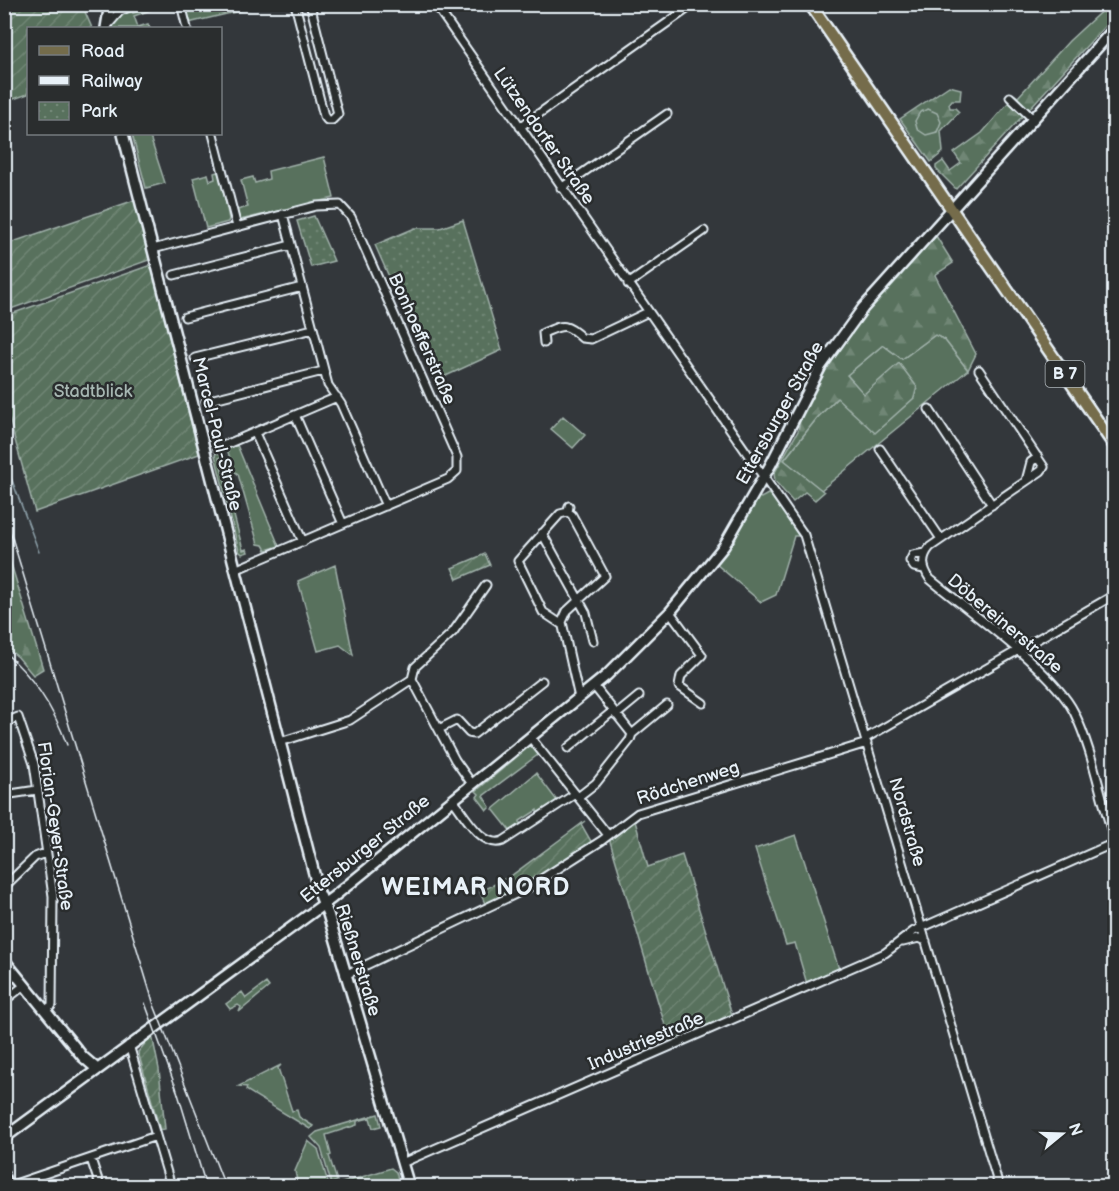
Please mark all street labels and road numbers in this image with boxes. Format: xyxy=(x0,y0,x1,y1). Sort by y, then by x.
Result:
street label: Lützendorfer Straße xyxy=(489,64,599,209)
street label: Bonhoefferstraße xyxy=(384,270,460,408)
street label: Ettersburger Straße xyxy=(732,338,828,488)
street label: Marcel-Paul-Straße xyxy=(188,355,246,513)
road number: B 7 xyxy=(1046,361,1084,387)
street label: Döbereinerstraße xyxy=(943,570,1067,678)
street label: Florian-Geyer-Straße xyxy=(33,740,77,912)
street label: Rödchenweg xyxy=(634,757,742,809)
street label: Nordstraße xyxy=(884,775,930,869)
street label: Ettersburger Straße xyxy=(296,790,434,908)
street label: Rießnerstraße xyxy=(331,901,385,1019)
street label: Industriestraße xyxy=(585,1007,707,1075)

